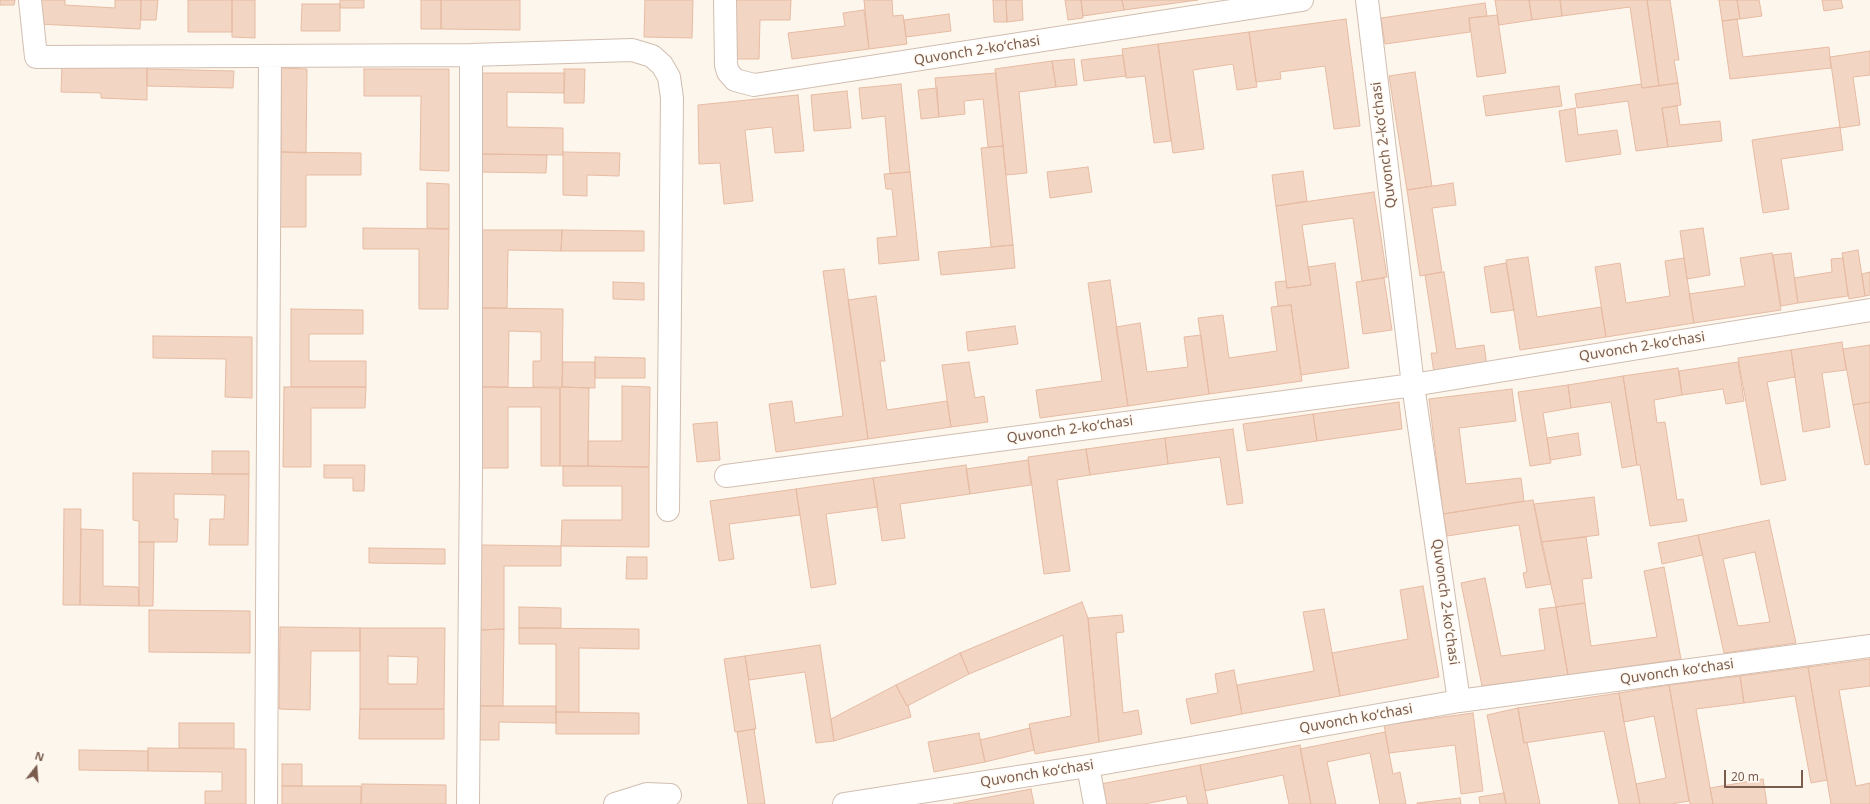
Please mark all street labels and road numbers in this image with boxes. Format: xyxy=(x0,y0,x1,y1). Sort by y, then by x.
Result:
street label: Quvonch 2-koʻchasi xyxy=(913,33,1041,69)
street label: Quvonch 2-koʻchasi xyxy=(1368,81,1400,209)
street label: Quvonch 2-koʻchasi xyxy=(1578,329,1706,365)
street label: Quvonch 2-koʻchasi xyxy=(1006,413,1134,447)
street label: Quvonch 2-koʻchasi xyxy=(1428,538,1462,666)
street label: Quvonch koʻchasi xyxy=(1619,656,1735,688)
street label: Quvonch koʻchasi xyxy=(1298,701,1414,737)
street label: Quvonch koʻchasi xyxy=(979,757,1095,791)

